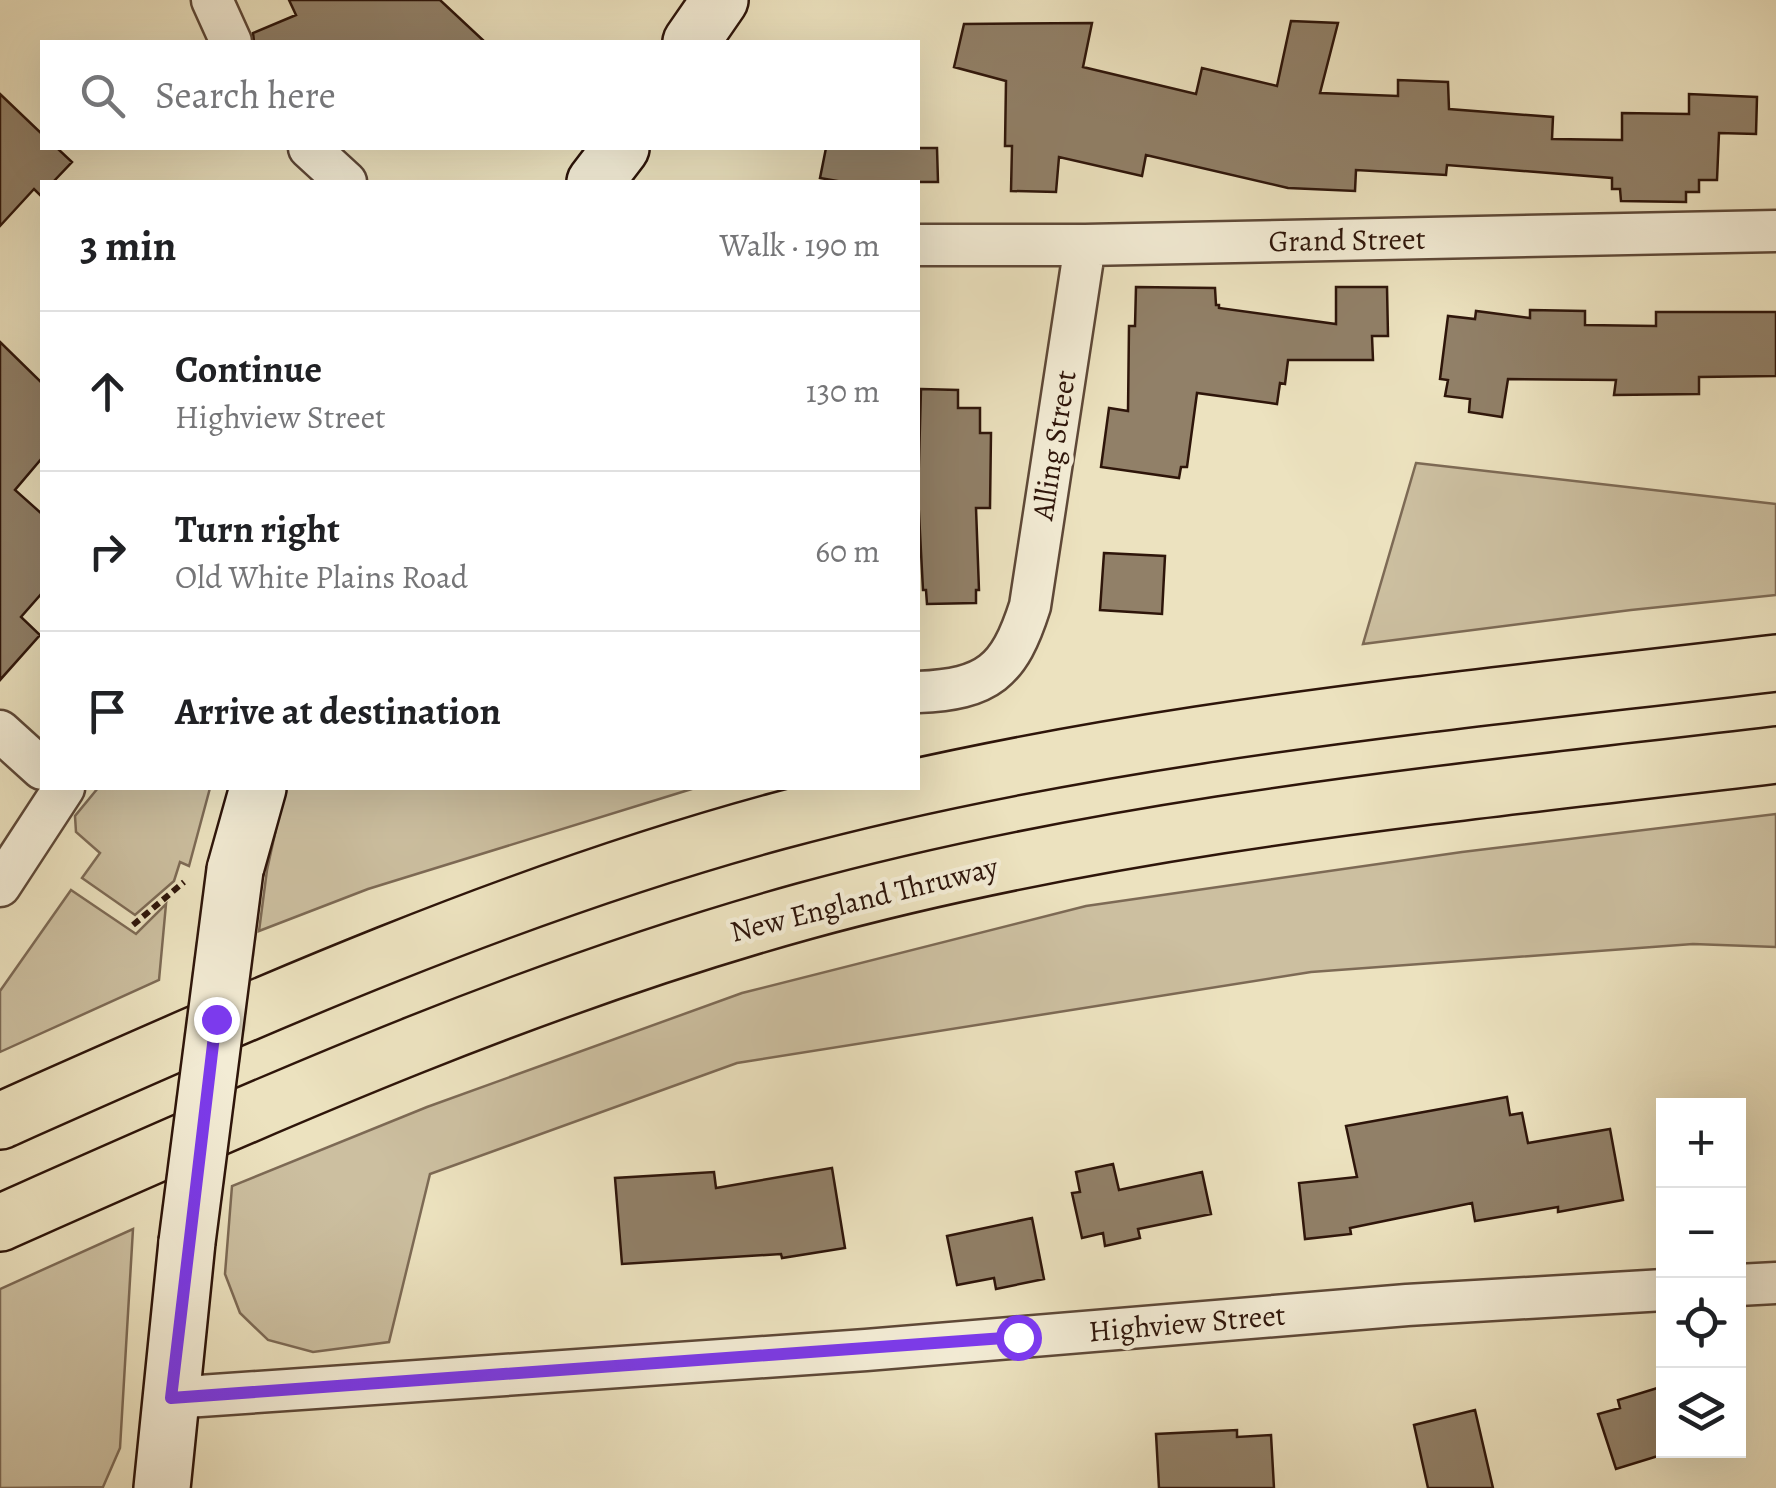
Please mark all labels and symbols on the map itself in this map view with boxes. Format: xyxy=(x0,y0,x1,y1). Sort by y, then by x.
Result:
street label: Grand Street xyxy=(1268,219,1426,261)
street label: Alling Street xyxy=(1022,367,1086,524)
street label: New England Thruway xyxy=(726,846,1003,952)
route end xyxy=(194,997,240,1043)
street label: Highview Street xyxy=(1087,1294,1287,1352)
route start xyxy=(996,1315,1042,1361)

